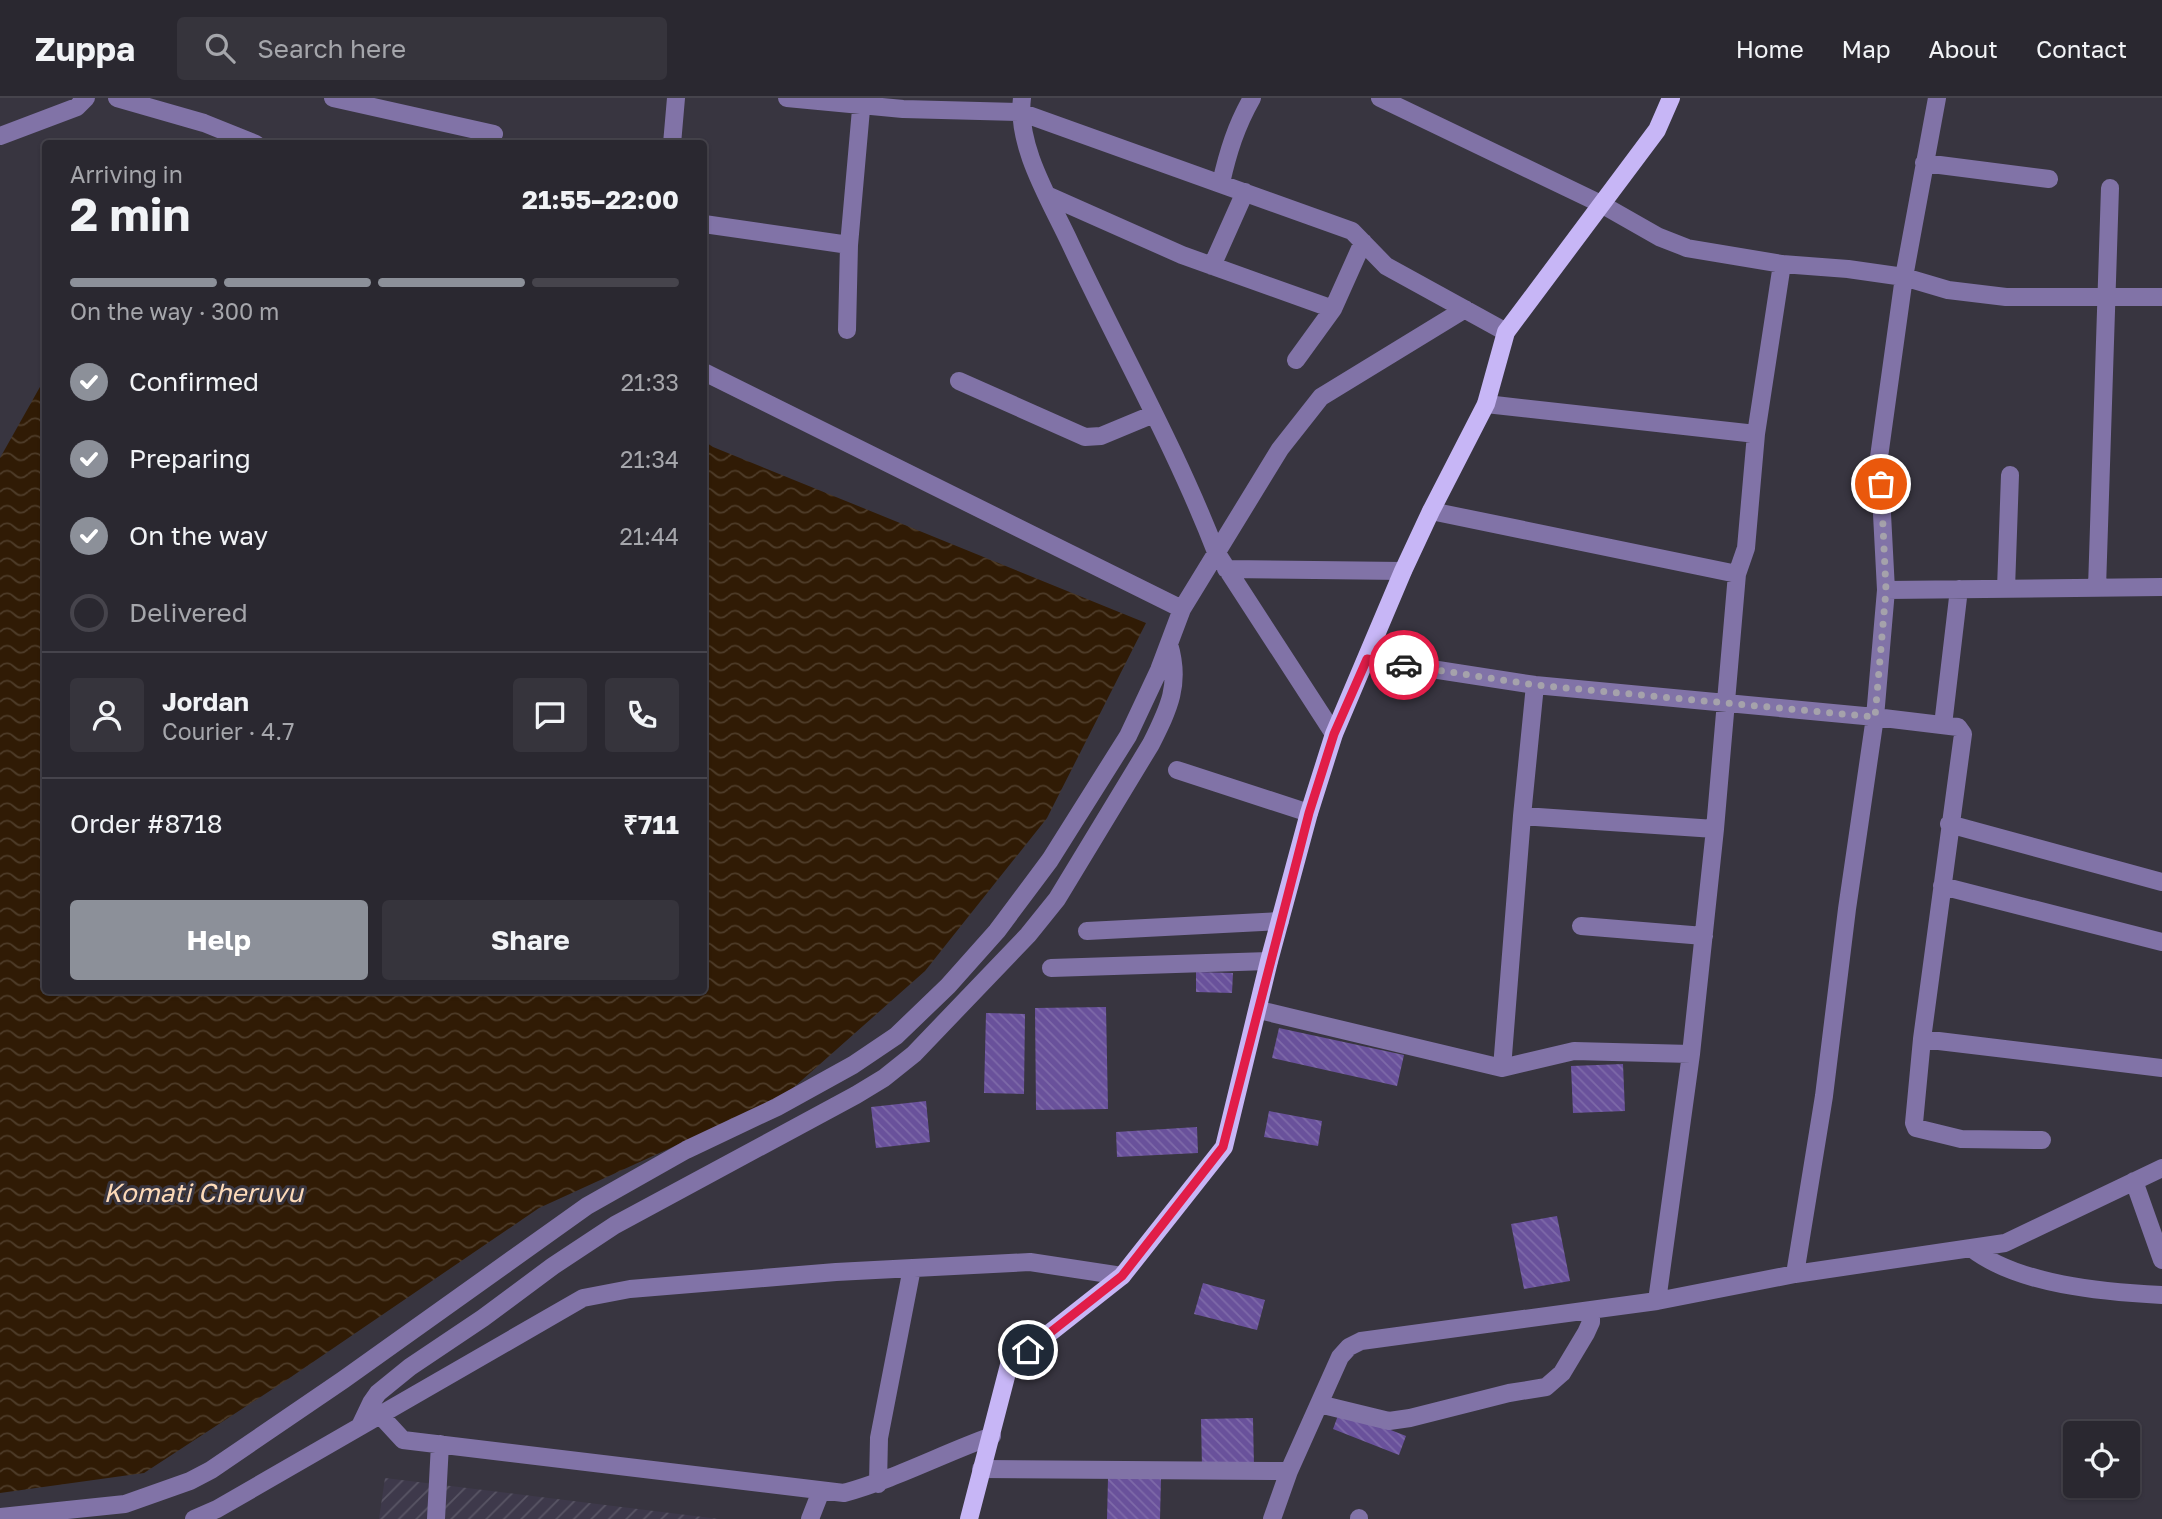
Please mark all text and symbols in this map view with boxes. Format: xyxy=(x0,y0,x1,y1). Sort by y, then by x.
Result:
search box xyxy=(177,17,667,80)
text: Zuppa xyxy=(35,29,135,68)
icon: search xyxy=(201,29,239,67)
text: Search here xyxy=(257,33,406,64)
text: Home xyxy=(1736,34,1804,63)
text: Map xyxy=(1842,34,1891,63)
text: About xyxy=(1929,34,1998,63)
text: Contact xyxy=(2036,34,2127,63)
text: Arriving in xyxy=(70,160,183,188)
text: 21:55–22:00 xyxy=(522,184,679,215)
text: 2 min xyxy=(70,186,190,241)
text: On the way · 300 m xyxy=(70,297,279,325)
icon: check xyxy=(70,363,108,401)
text: Confirmed xyxy=(129,366,259,397)
text: 21:33 xyxy=(621,368,679,396)
icon: check xyxy=(70,440,108,478)
text: Preparing xyxy=(129,443,251,474)
text: 21:34 xyxy=(620,445,679,473)
pin xyxy=(1851,454,1911,514)
icon: bag xyxy=(1862,465,1900,503)
icon: check xyxy=(70,517,108,555)
text: On the way xyxy=(129,520,268,551)
text: 21:44 xyxy=(620,522,679,550)
text: Delivered xyxy=(129,597,248,628)
courier xyxy=(1369,630,1439,700)
icon: car xyxy=(1385,646,1423,684)
button: person xyxy=(70,678,144,752)
button: chat xyxy=(513,678,587,752)
button: phone xyxy=(605,678,679,752)
text: Jordan xyxy=(162,686,249,717)
text: Courier · 4.7 xyxy=(162,717,294,745)
text: Order #8718 xyxy=(70,808,223,839)
text: ₹711 xyxy=(623,809,679,840)
button: Help xyxy=(70,900,368,980)
button: Share xyxy=(382,900,679,980)
water label: Komati Cheruvu xyxy=(103,1177,305,1208)
pin xyxy=(998,1320,1058,1380)
icon: home xyxy=(1009,1331,1047,1369)
map controls xyxy=(2063,1421,2140,1498)
button: locate xyxy=(2063,1421,2140,1498)

